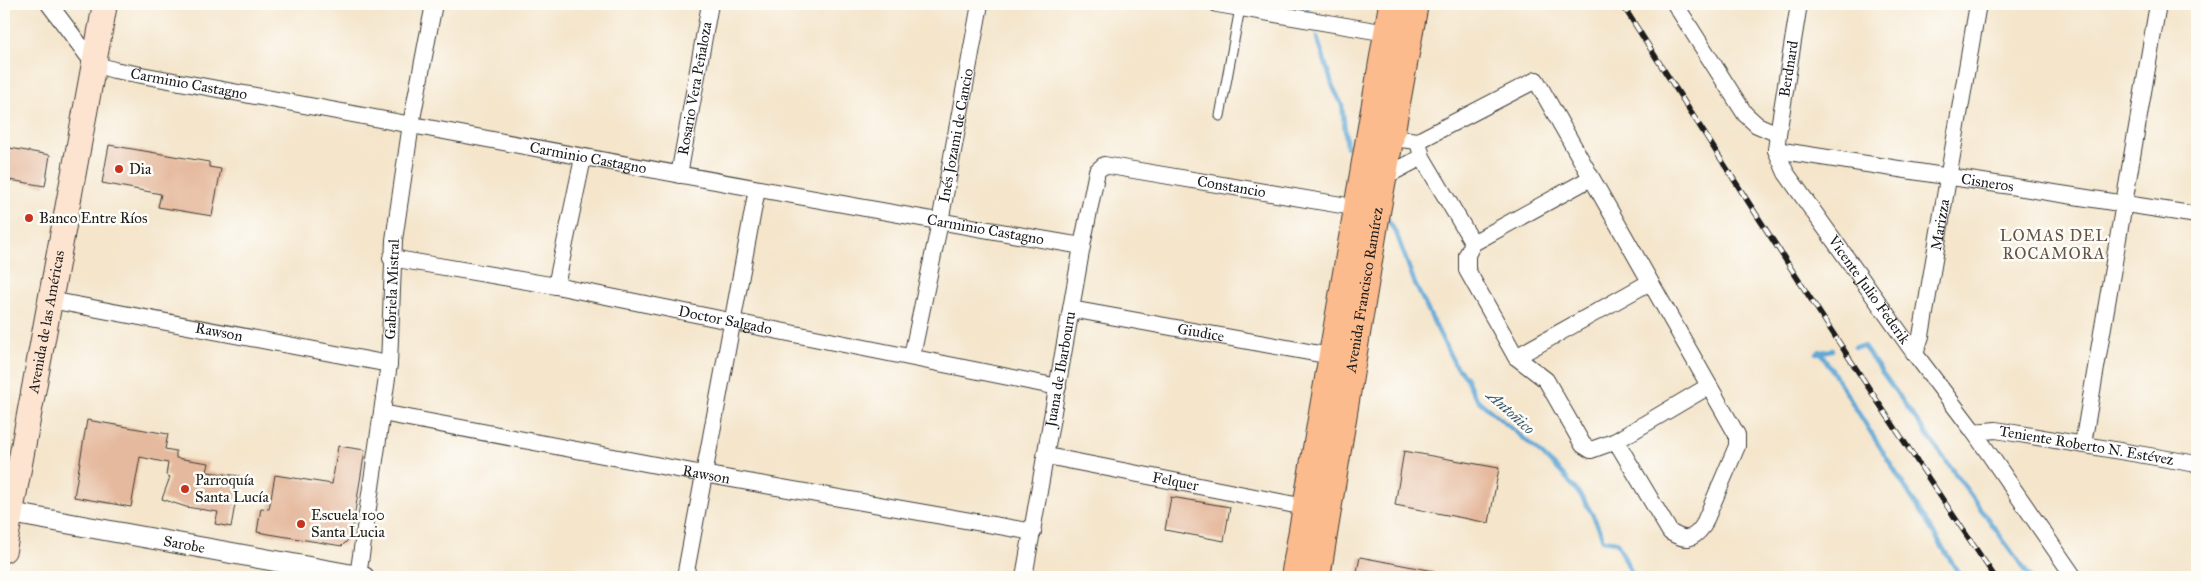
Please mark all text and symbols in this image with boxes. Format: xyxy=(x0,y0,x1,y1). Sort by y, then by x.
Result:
street label: Rosario Vera Peñaloza xyxy=(674,20,716,157)
street label: Berdnard xyxy=(1775,39,1802,98)
street label: Carminio Castagno xyxy=(129,64,249,103)
street label: Inés Jozami de Cancio xyxy=(935,67,977,204)
street label: Carminio Castagno xyxy=(528,138,648,177)
place label: Dia xyxy=(129,160,152,178)
marker: Dia xyxy=(113,163,125,175)
street label: Cisneros xyxy=(1960,170,2015,196)
street label: Constancio xyxy=(1196,172,1267,201)
street label: Marizza xyxy=(1927,197,1953,252)
street label: Avenida Francisco Ramírez xyxy=(1342,206,1387,375)
place label: Banco Entre Ríos xyxy=(39,209,147,227)
street label: Carminio Castagno xyxy=(926,210,1046,248)
marker: Banco Entre Ríos xyxy=(23,212,35,224)
district label: LOMAS DEL ROCAMORA xyxy=(2000,226,2108,263)
street label: Vicente Julio Federik xyxy=(1824,231,1914,347)
street label: Gabriela Mistral xyxy=(381,238,403,340)
street label: Avenida de las Américas xyxy=(24,249,68,396)
street label: Doctor Salgado xyxy=(677,302,774,338)
street label: Juana de Ibarbouru xyxy=(1041,310,1079,431)
street label: Rawson xyxy=(194,319,244,345)
street label: Giudice xyxy=(1176,319,1226,346)
water label: Antoñico xyxy=(1482,384,1539,438)
street label: Teniente Roberto N. Estévez xyxy=(1998,422,2175,469)
street label: Rawson xyxy=(681,461,731,488)
street label: Felquer xyxy=(1151,468,1201,495)
place label: Parroquía Santa Lucía xyxy=(195,471,269,506)
marker: Parroquía Santa Lucía xyxy=(179,483,191,495)
place label: Escuela 100 Santa Lucia xyxy=(311,506,385,541)
marker: Escuela 100 Santa Lucia xyxy=(295,518,307,530)
street label: Sarobe xyxy=(162,532,206,557)

